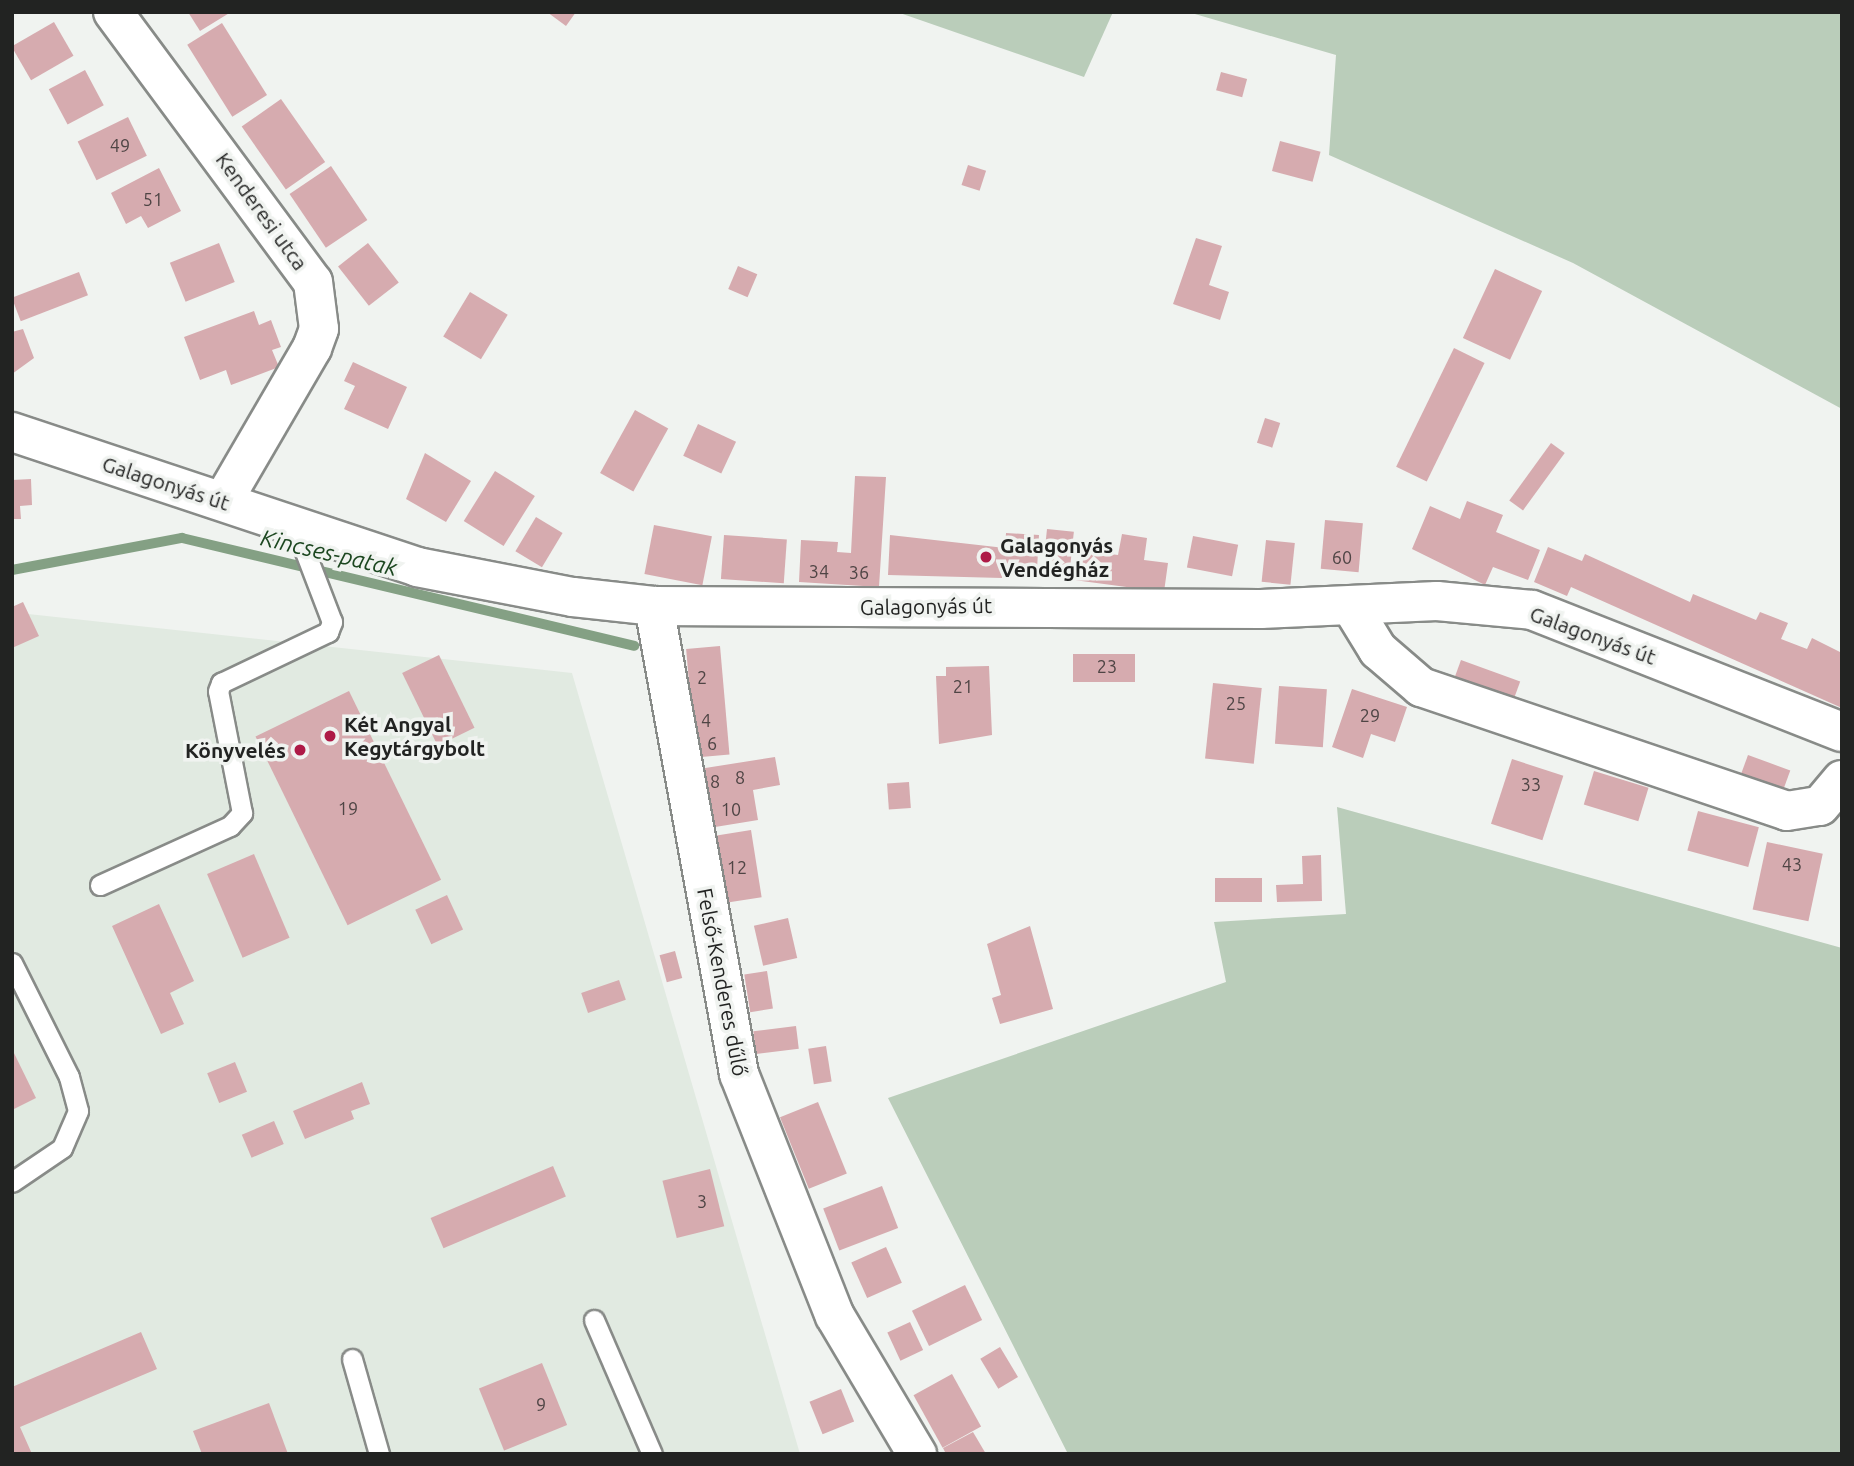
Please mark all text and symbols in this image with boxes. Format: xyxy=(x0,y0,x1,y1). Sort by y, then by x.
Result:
house number: 49 xyxy=(110,134,130,156)
street label: Kenderesi utca xyxy=(211,147,313,275)
house number: 51 xyxy=(143,188,163,210)
street label: Galagonyás út xyxy=(99,451,233,515)
water label: Kincses-patak xyxy=(258,524,400,582)
place label: Galagonyás Vendégház xyxy=(1000,532,1113,582)
house number: 60 xyxy=(1332,546,1352,568)
marker: Galagonyás Vendégház xyxy=(978,549,994,565)
house number: 34 xyxy=(809,560,829,582)
house number: 36 xyxy=(849,561,869,583)
street label: Galagonyás út xyxy=(860,592,992,620)
street label: Galagonyás út xyxy=(1527,601,1659,669)
house number: 23 xyxy=(1097,655,1117,677)
house number: 2 xyxy=(697,666,707,688)
house number: 21 xyxy=(953,675,973,697)
house number: 25 xyxy=(1226,692,1246,714)
house number: 29 xyxy=(1360,704,1380,726)
house number: 4 xyxy=(701,709,711,731)
place label: Két Angyal Kegytárgybolt xyxy=(344,711,485,761)
marker: Két Angyal Kegytárgybolt xyxy=(322,728,338,744)
house number: 6 xyxy=(707,732,717,754)
place label: Könyvelés xyxy=(185,737,286,763)
marker: Könyvelés xyxy=(292,742,308,758)
house number: 8 xyxy=(735,766,745,788)
house number: 8 xyxy=(710,770,720,792)
house number: 33 xyxy=(1521,773,1541,795)
house number: 19 xyxy=(338,797,358,819)
house number: 10 xyxy=(721,798,741,820)
house number: 43 xyxy=(1782,853,1802,875)
house number: 12 xyxy=(727,856,747,878)
street label: Felső-Kenderes dűlő xyxy=(692,886,754,1078)
house number: 3 xyxy=(697,1190,707,1212)
house number: 9 xyxy=(536,1393,546,1415)

